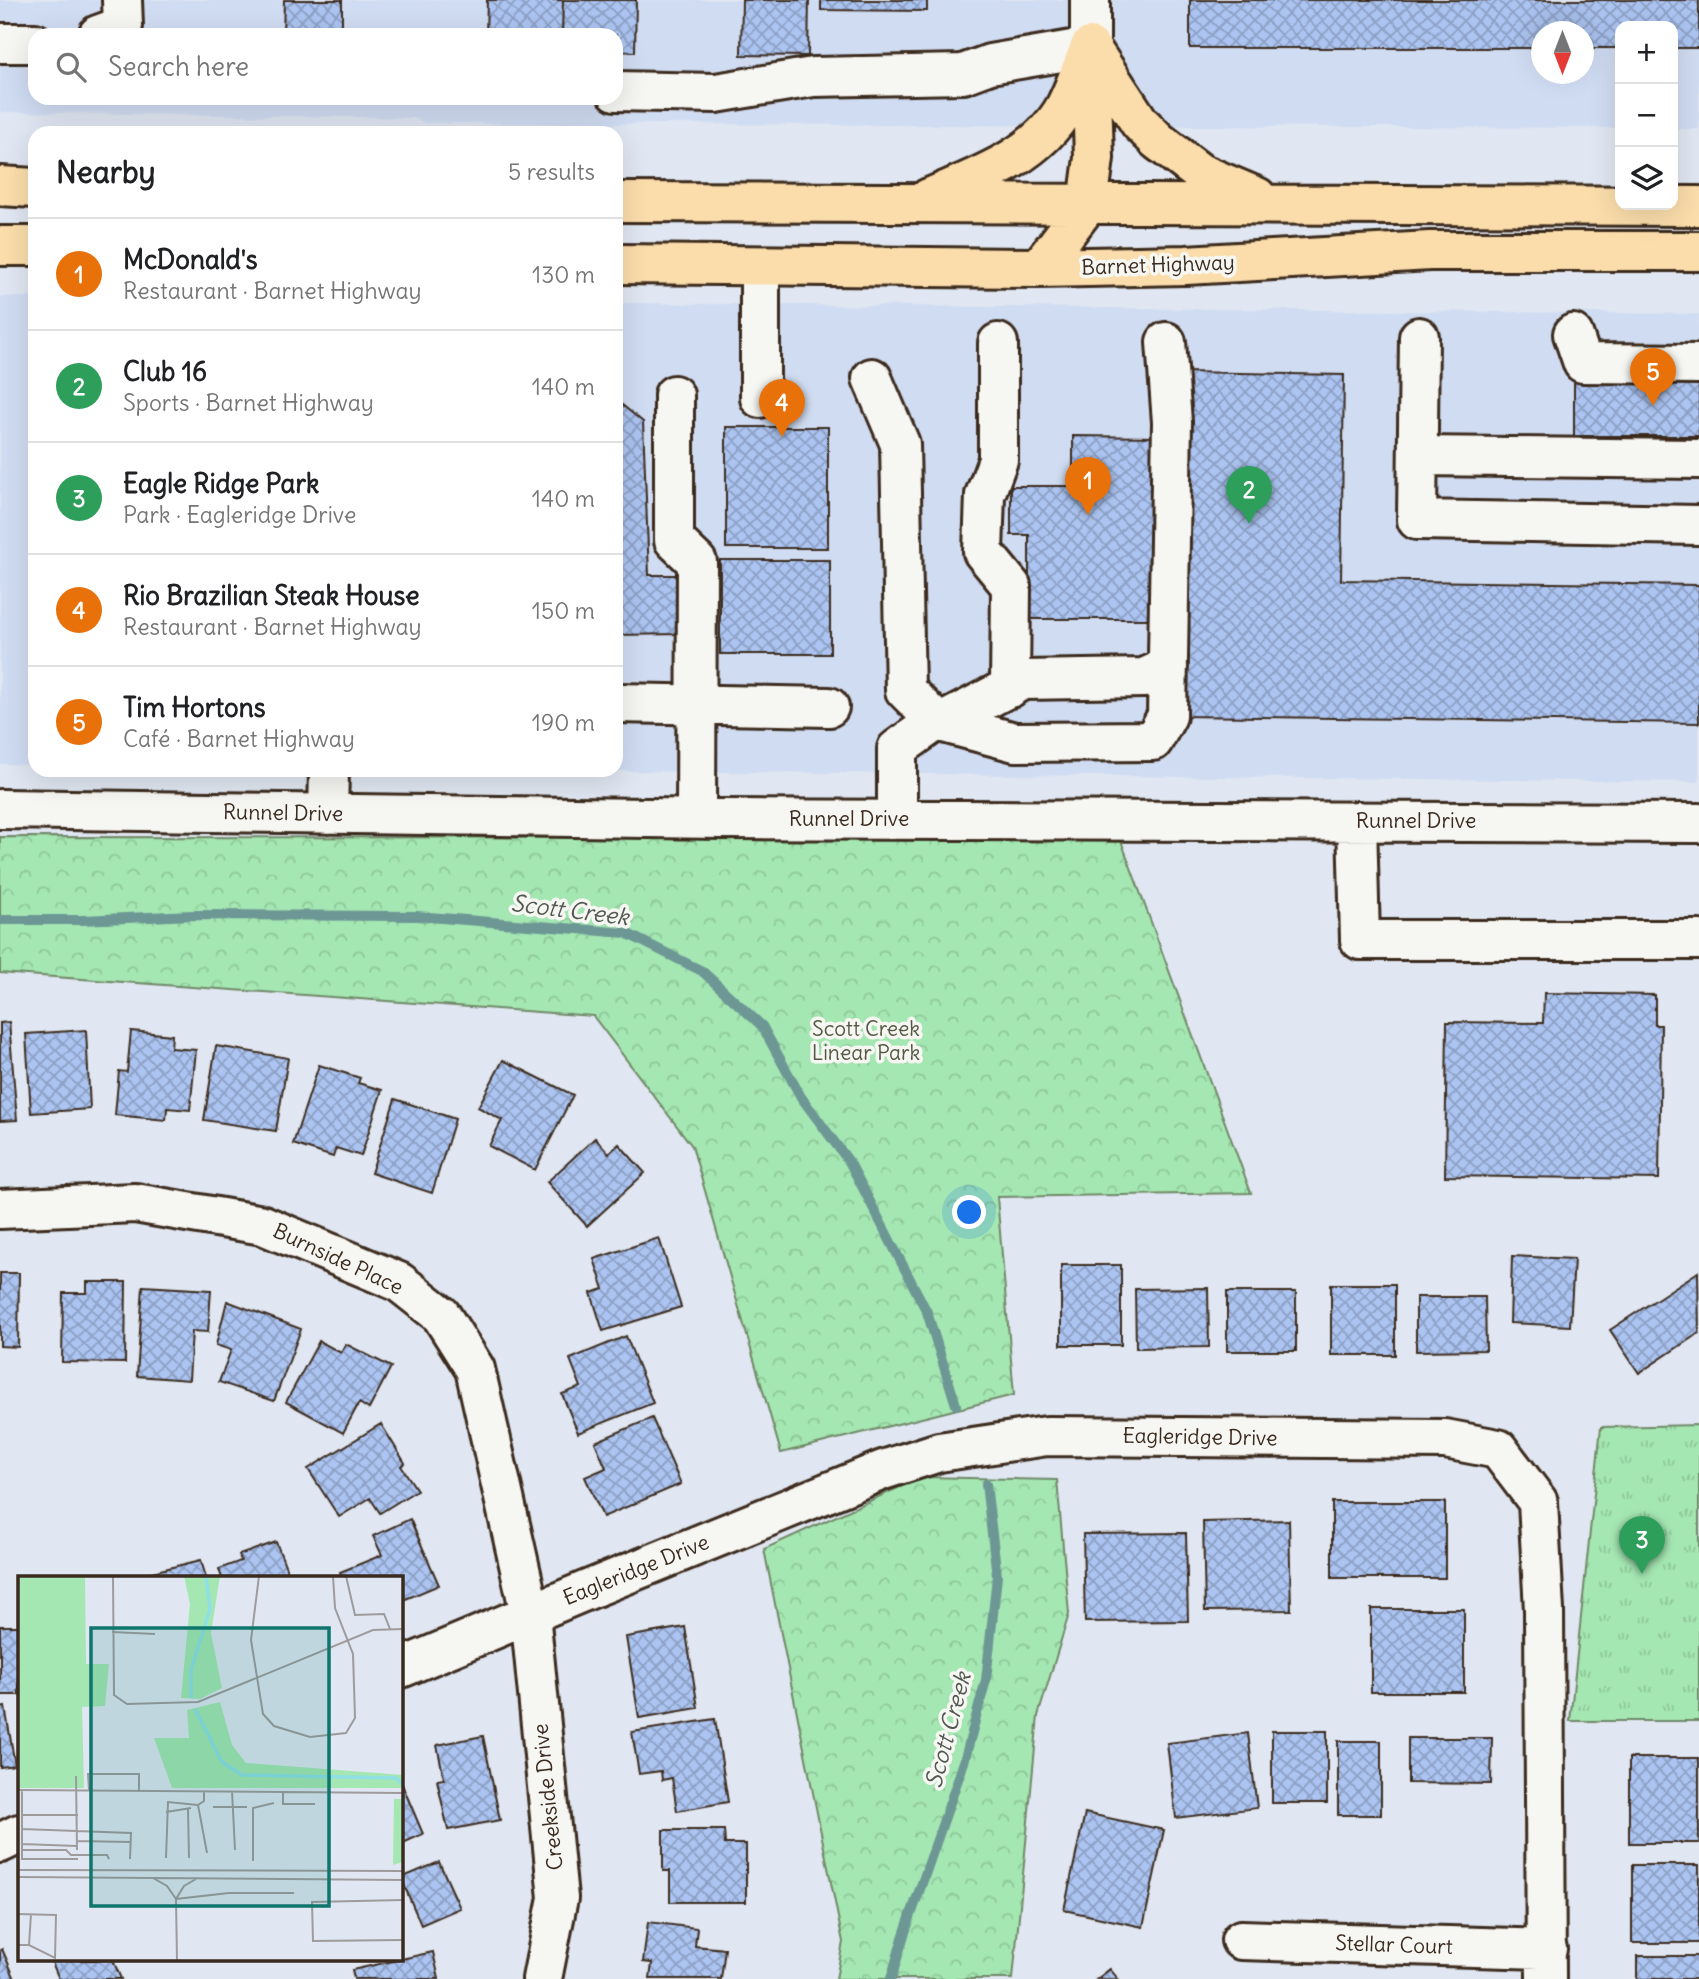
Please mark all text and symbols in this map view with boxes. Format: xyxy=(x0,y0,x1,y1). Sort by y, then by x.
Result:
north arrow xyxy=(1531,21,1594,84)
map controls xyxy=(1615,21,1678,210)
button: + xyxy=(1615,21,1678,84)
search box xyxy=(28,28,623,105)
icon: search xyxy=(52,48,90,86)
text: Search here xyxy=(108,50,249,83)
button: − xyxy=(1615,84,1678,147)
button: layers xyxy=(1615,147,1678,210)
text: Nearby xyxy=(56,153,156,191)
text: 5 results xyxy=(508,157,595,186)
text: McDonald's xyxy=(123,243,258,276)
street label: Barnet Highway xyxy=(1081,248,1235,281)
text: 1 xyxy=(74,260,84,289)
text: 130 m xyxy=(532,260,595,289)
text: Restaurant · Barnet Highway xyxy=(123,276,422,305)
pin: 5 xyxy=(1630,348,1676,406)
text: Club 16 xyxy=(123,355,207,388)
text: 2 xyxy=(73,372,85,401)
text: 140 m xyxy=(532,372,595,401)
pin: 4 xyxy=(759,379,805,437)
text: Sports · Barnet Highway xyxy=(123,388,374,417)
pin: 1 xyxy=(1065,457,1111,515)
pin: 2 xyxy=(1226,466,1272,524)
text: Eagle Ridge Park xyxy=(123,467,319,500)
text: 3 xyxy=(72,484,86,513)
text: 140 m xyxy=(532,484,595,513)
text: Park · Eagleridge Drive xyxy=(123,500,356,529)
text: Rio Brazilian Steak House xyxy=(123,579,419,612)
text: 4 xyxy=(72,596,86,625)
text: 150 m xyxy=(532,596,595,625)
text: Restaurant · Barnet Highway xyxy=(123,612,422,641)
text: Tim Hortons xyxy=(123,691,266,724)
text: 5 xyxy=(72,708,86,737)
text: 190 m xyxy=(532,708,595,737)
text: Café · Barnet Highway xyxy=(123,724,355,753)
street label: Runnel Drive xyxy=(223,798,343,827)
street label: Runnel Drive xyxy=(789,805,909,832)
street label: Runnel Drive xyxy=(1356,807,1476,834)
water label: Scott Creek xyxy=(510,888,632,931)
park label: Scott Creek Linear Park xyxy=(812,1015,920,1066)
your location xyxy=(952,1195,986,1229)
street label: Burnside Place xyxy=(269,1217,408,1300)
street label: Eagleridge Drive xyxy=(1122,1422,1278,1451)
pin: 3 xyxy=(1619,1516,1665,1574)
street label: Eagleridge Drive xyxy=(559,1528,713,1611)
inset map xyxy=(18,1576,402,1962)
water label: Scott Creek xyxy=(918,1668,977,1791)
street label: Creekside Drive xyxy=(526,1722,569,1872)
street label: Stellar Court xyxy=(1335,1929,1453,1960)

